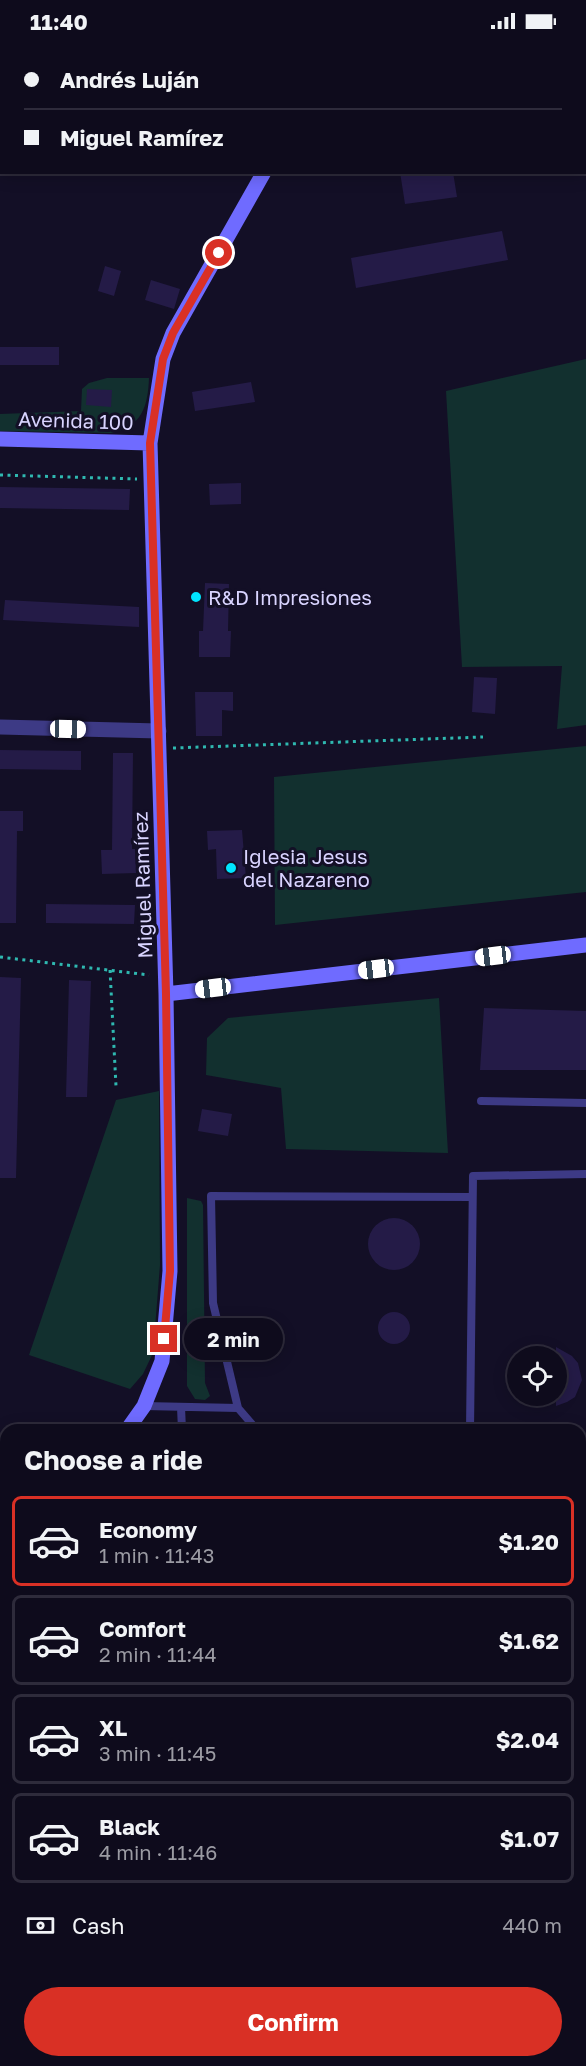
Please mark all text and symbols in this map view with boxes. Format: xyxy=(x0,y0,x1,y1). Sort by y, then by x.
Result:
text: 11:40 xyxy=(30,8,88,35)
text: Andrés Luján xyxy=(60,66,199,93)
text: Miguel Ramírez xyxy=(60,124,223,151)
route start xyxy=(205,239,232,266)
street label: Avenida 100 xyxy=(18,406,134,434)
place label: R&D Impresiones xyxy=(208,585,372,609)
marker: R&D Impresiones xyxy=(189,590,203,604)
car xyxy=(50,720,86,738)
street label: Miguel Ramírez xyxy=(127,811,157,959)
place label: Iglesia Jesus del Nazareno xyxy=(243,844,370,891)
marker: Iglesia Jesus del Nazareno xyxy=(224,861,238,875)
car xyxy=(474,945,512,967)
car xyxy=(357,958,395,980)
car xyxy=(194,977,232,999)
callout: 2 min xyxy=(185,1318,284,1360)
route end xyxy=(150,1325,177,1352)
text: 2 min xyxy=(207,1327,260,1351)
map controls xyxy=(507,1346,567,1406)
button: locate xyxy=(507,1346,567,1406)
text: Choose a ride xyxy=(24,1444,203,1476)
icon: car xyxy=(27,1514,81,1568)
text: Economy xyxy=(99,1516,197,1543)
text: $1.20 xyxy=(498,1528,559,1555)
text: 1 min · 11:43 xyxy=(99,1543,214,1567)
icon: car xyxy=(27,1613,81,1667)
text: Comfort xyxy=(99,1615,186,1642)
text: $1.62 xyxy=(498,1627,559,1654)
text: 2 min · 11:44 xyxy=(99,1642,217,1666)
icon: car xyxy=(27,1712,81,1766)
text: XL xyxy=(99,1714,127,1741)
text: $2.04 xyxy=(496,1726,559,1753)
text: 3 min · 11:45 xyxy=(99,1741,216,1765)
icon: car xyxy=(27,1811,81,1865)
text: Black xyxy=(99,1813,160,1840)
text: $1.07 xyxy=(500,1825,559,1852)
text: 4 min · 11:46 xyxy=(99,1840,217,1864)
icon: cash xyxy=(24,1909,57,1942)
text: Cash xyxy=(72,1912,125,1939)
text: 440 m xyxy=(503,1913,562,1937)
button: Confirm xyxy=(24,1987,562,2056)

